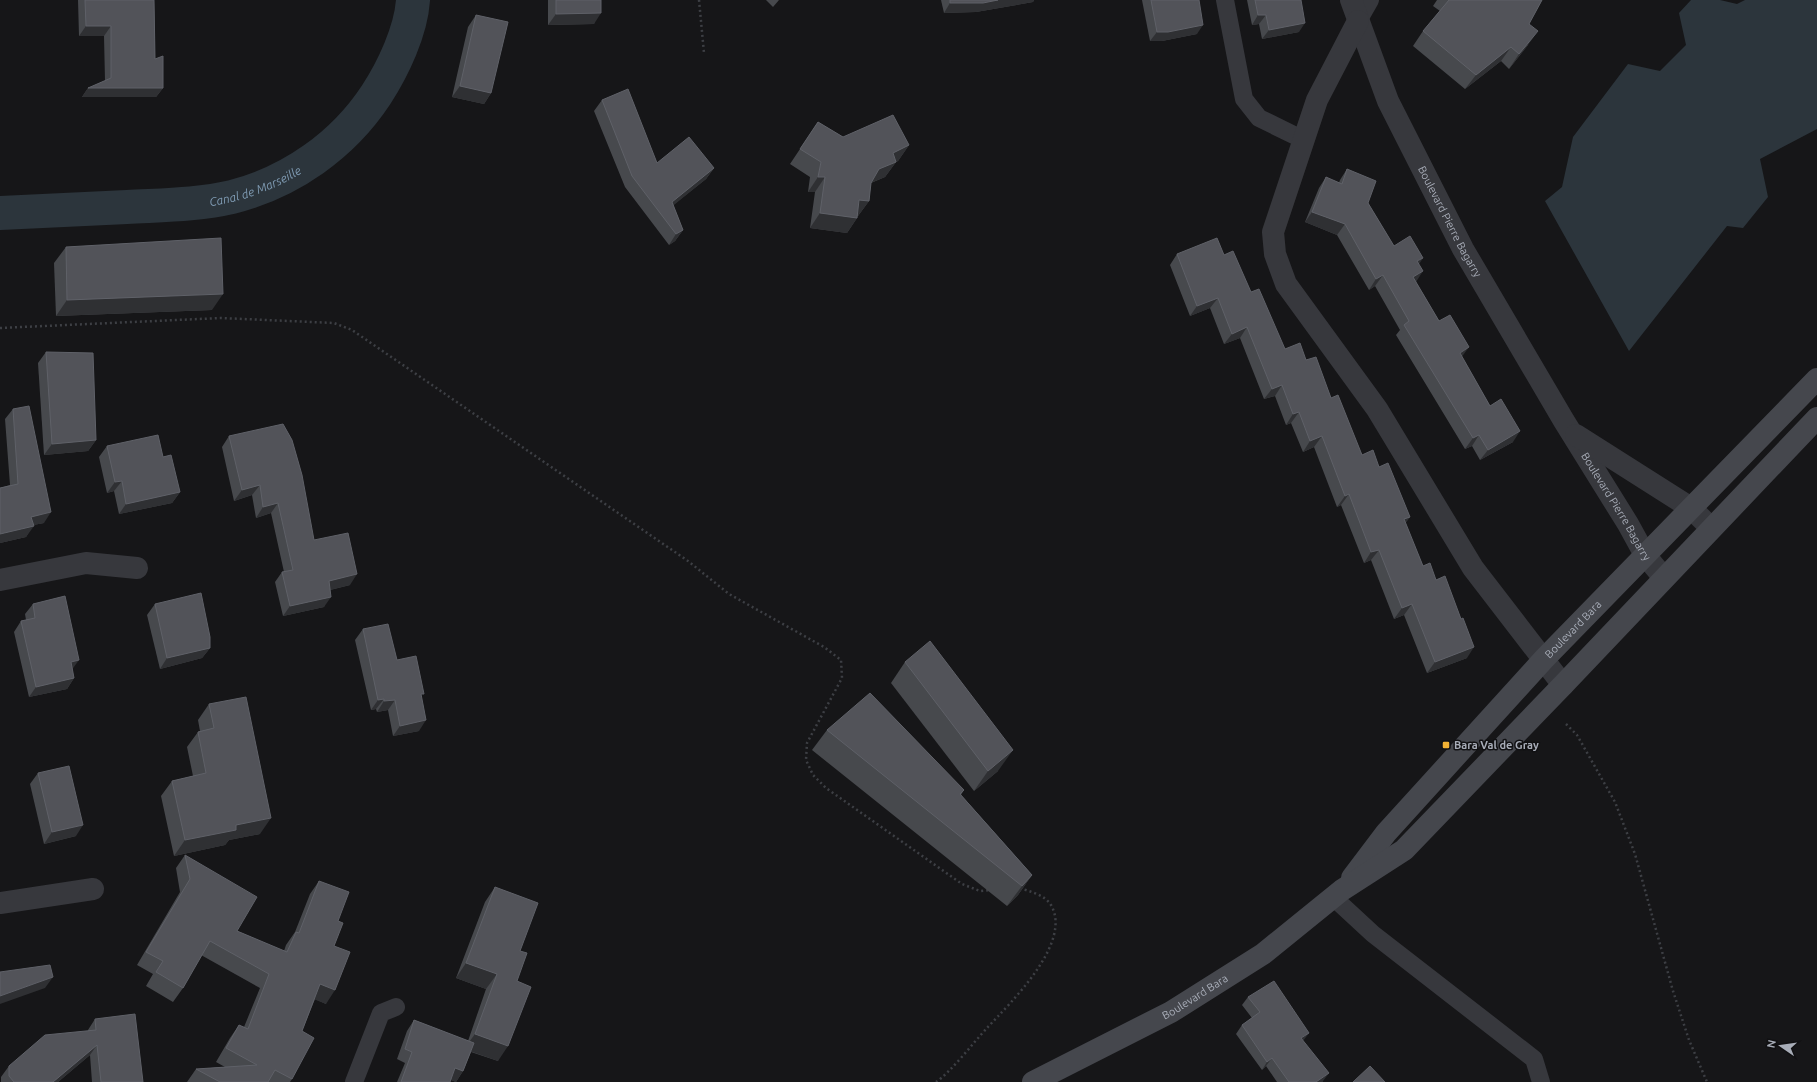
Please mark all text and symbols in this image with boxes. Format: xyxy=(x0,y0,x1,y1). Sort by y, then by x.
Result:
water label: Canal de Marseille xyxy=(208,163,303,208)
street label: Boulevard Pierre Bagarry xyxy=(1416,164,1484,280)
street label: Boulevard Pierre Bagarry xyxy=(1579,450,1653,563)
street label: Boulevard Bara xyxy=(1542,598,1604,660)
place label: Bara Val de Gray xyxy=(1454,739,1539,751)
marker: Bara Val de Gray xyxy=(1441,740,1451,750)
street label: Boulevard Bara xyxy=(1160,972,1230,1022)
north arrow xyxy=(1761,1026,1801,1066)
text: N xyxy=(1764,1038,1778,1049)

